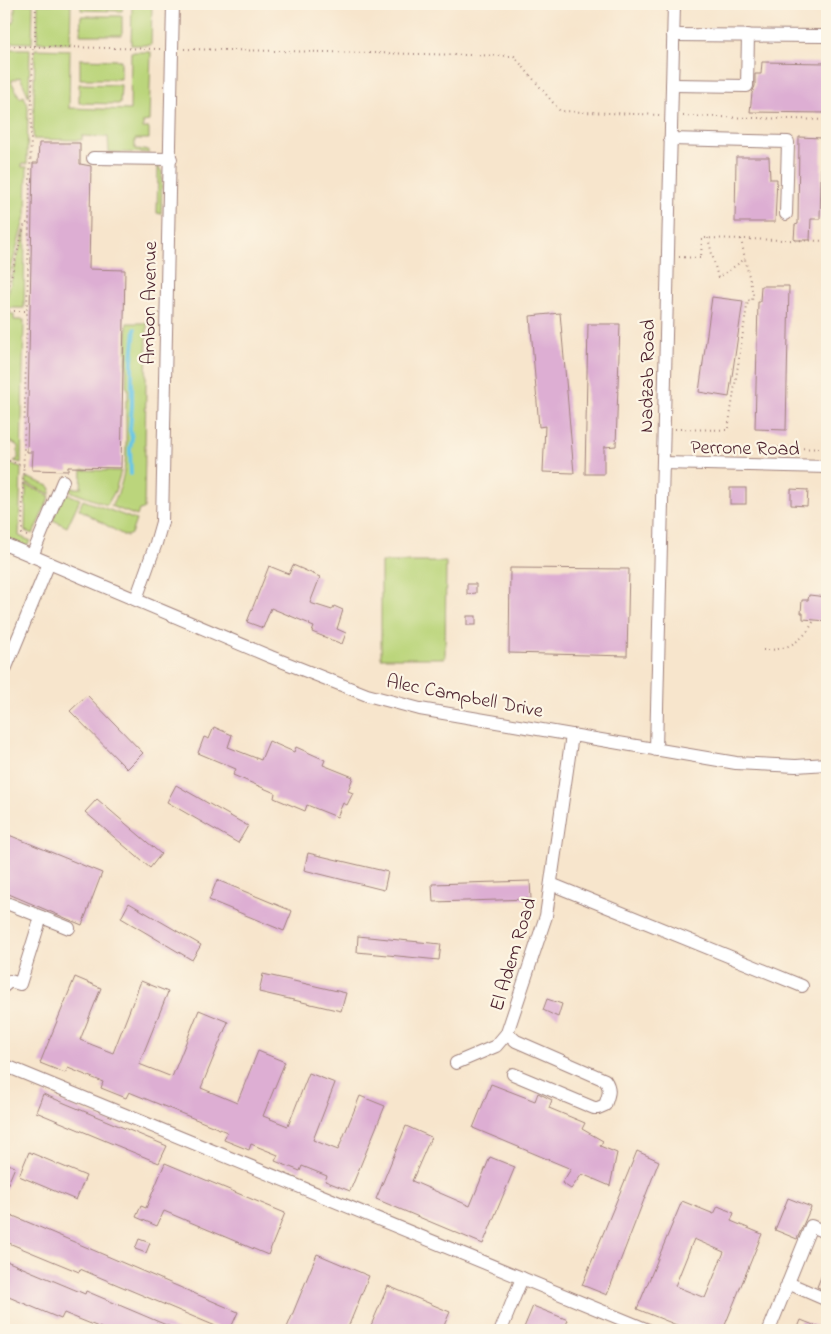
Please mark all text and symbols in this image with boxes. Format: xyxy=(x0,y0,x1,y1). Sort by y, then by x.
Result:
street label: Ambon Avenue xyxy=(135,241,166,365)
street label: Nadzab Road xyxy=(633,319,664,433)
street label: Perrone Road xyxy=(690,434,800,465)
street label: Alec Campbell Drive xyxy=(384,668,545,727)
street label: El Adem Road xyxy=(483,895,545,1015)

